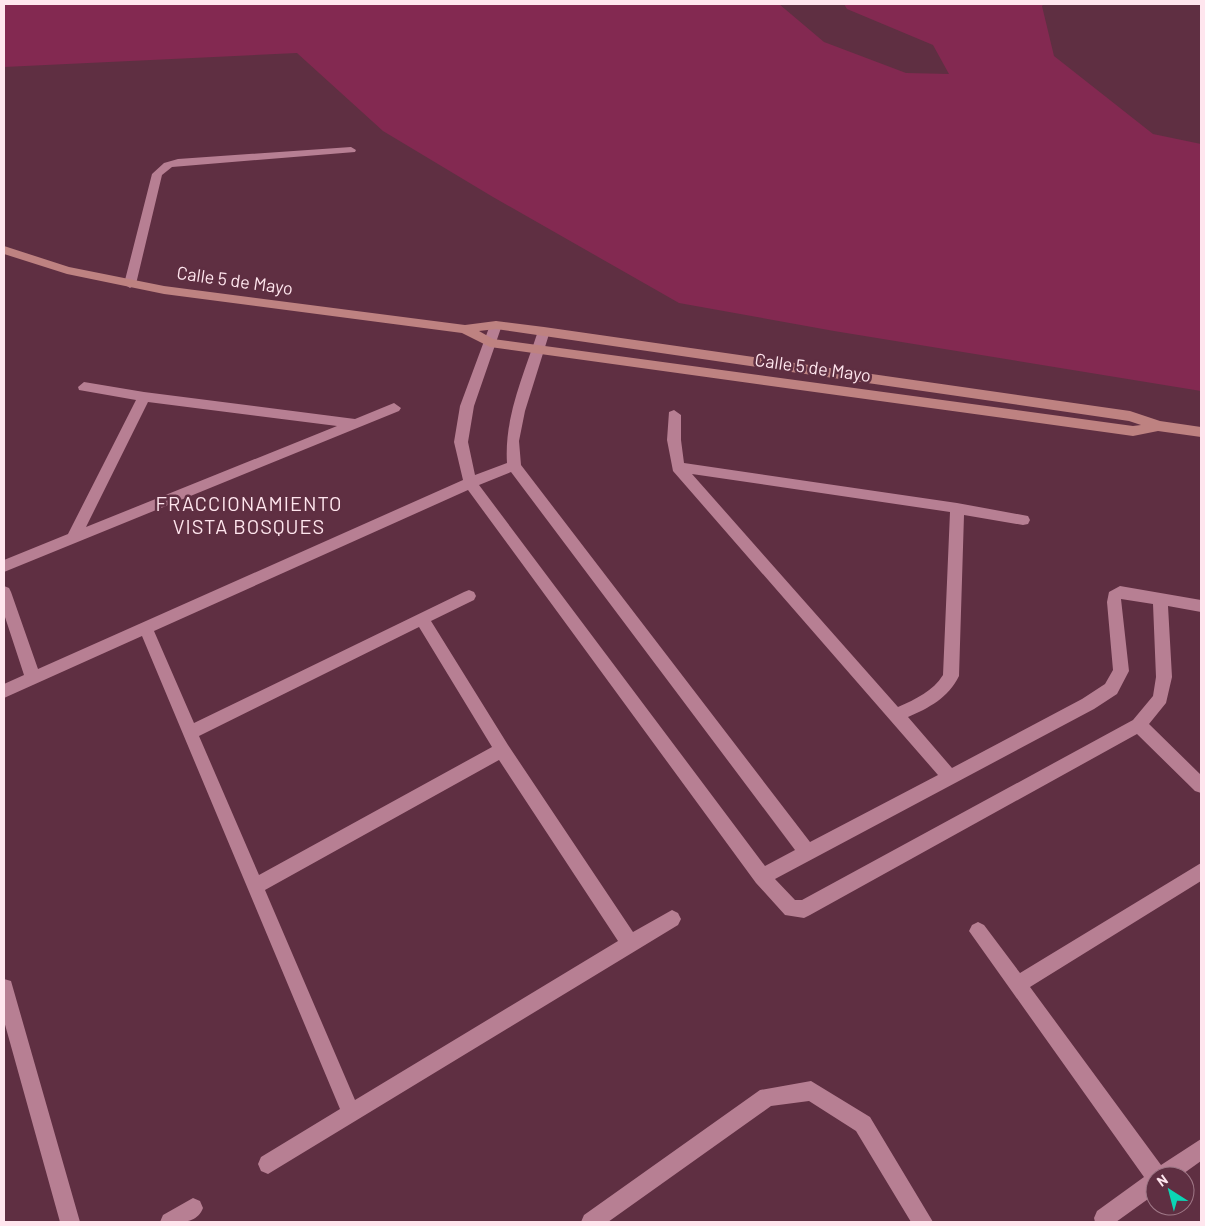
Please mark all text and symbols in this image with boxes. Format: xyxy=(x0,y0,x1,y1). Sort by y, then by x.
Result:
street label: Calle 5 de Mayo xyxy=(175,261,295,299)
street label: Calle 5 de Mayo xyxy=(753,348,873,386)
district label: FRACCIONAMIENTO VISTA BOSQUES xyxy=(156,491,342,538)
north arrow xyxy=(1145,1166,1195,1216)
text: N xyxy=(1153,1170,1171,1190)

